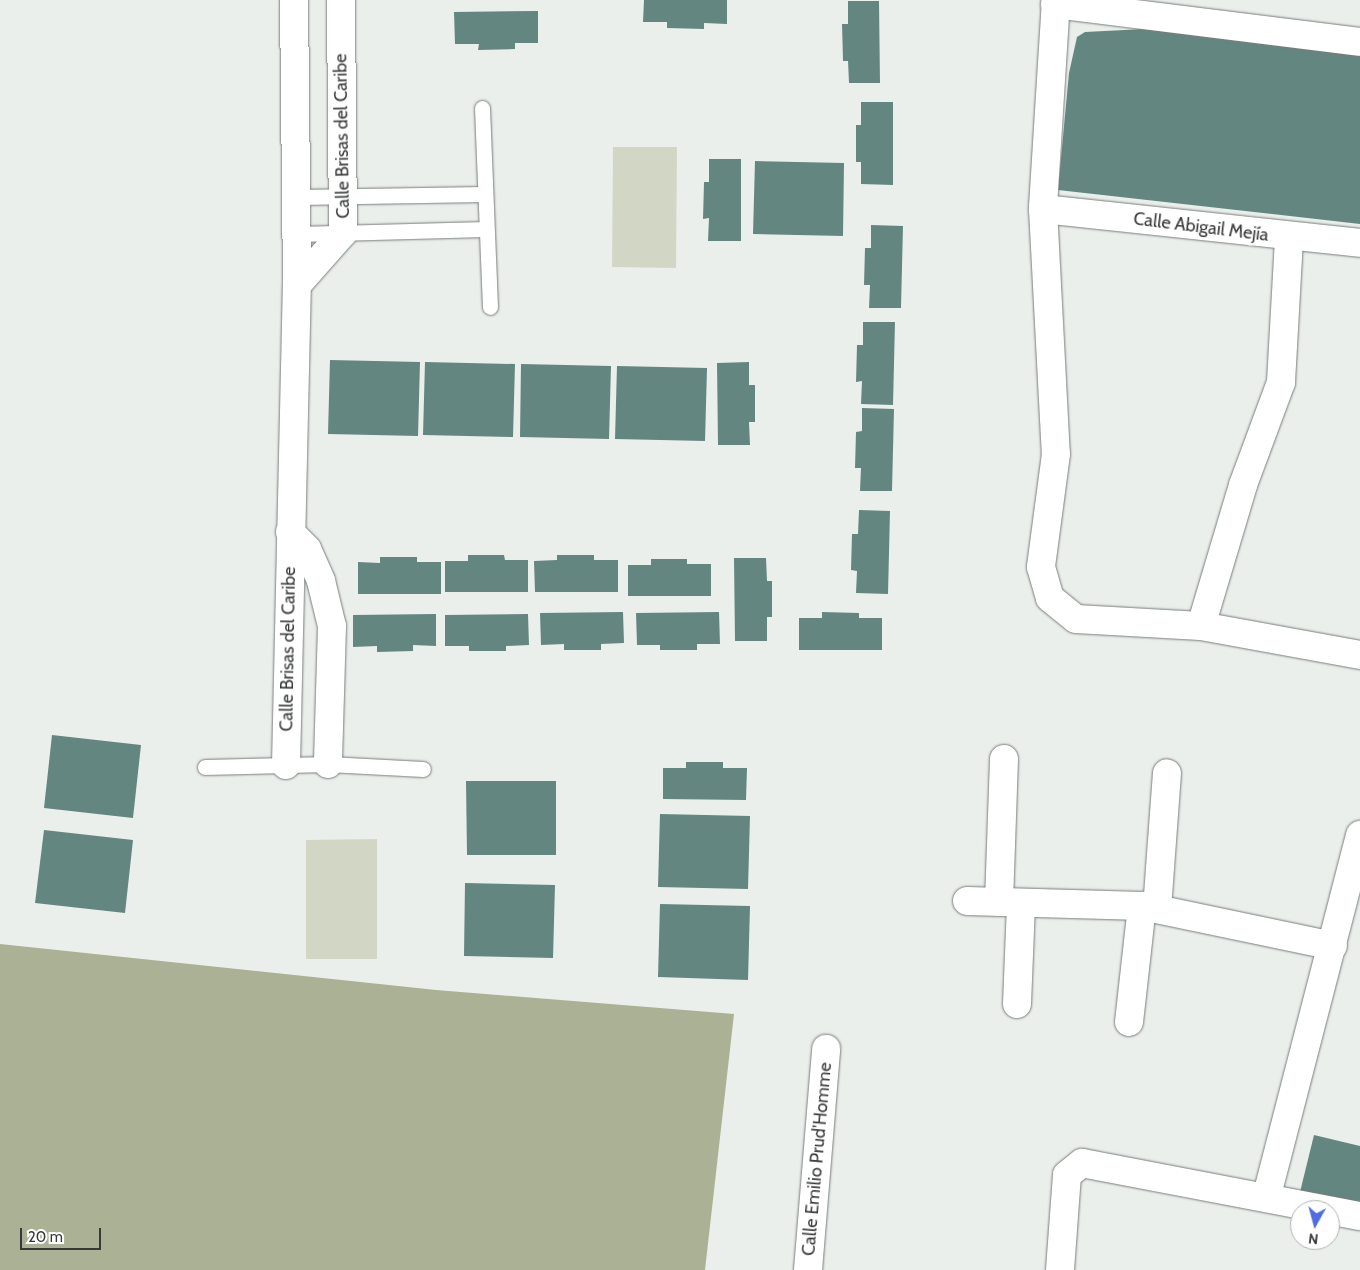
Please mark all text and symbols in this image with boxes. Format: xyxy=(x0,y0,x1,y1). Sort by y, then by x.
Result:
street label: Calle Brisas del Caribe xyxy=(330,53,354,219)
street label: Calle Abigail Mejía xyxy=(1132,208,1270,246)
street label: Calle Brisas del Caribe xyxy=(276,566,300,732)
street label: Calle Emilio Prud'Homme xyxy=(798,1061,836,1257)
north arrow xyxy=(1290,1200,1340,1250)
scale bar xyxy=(22,1218,104,1250)
text: 20 m xyxy=(28,1228,63,1246)
text: N xyxy=(1307,1229,1319,1248)

